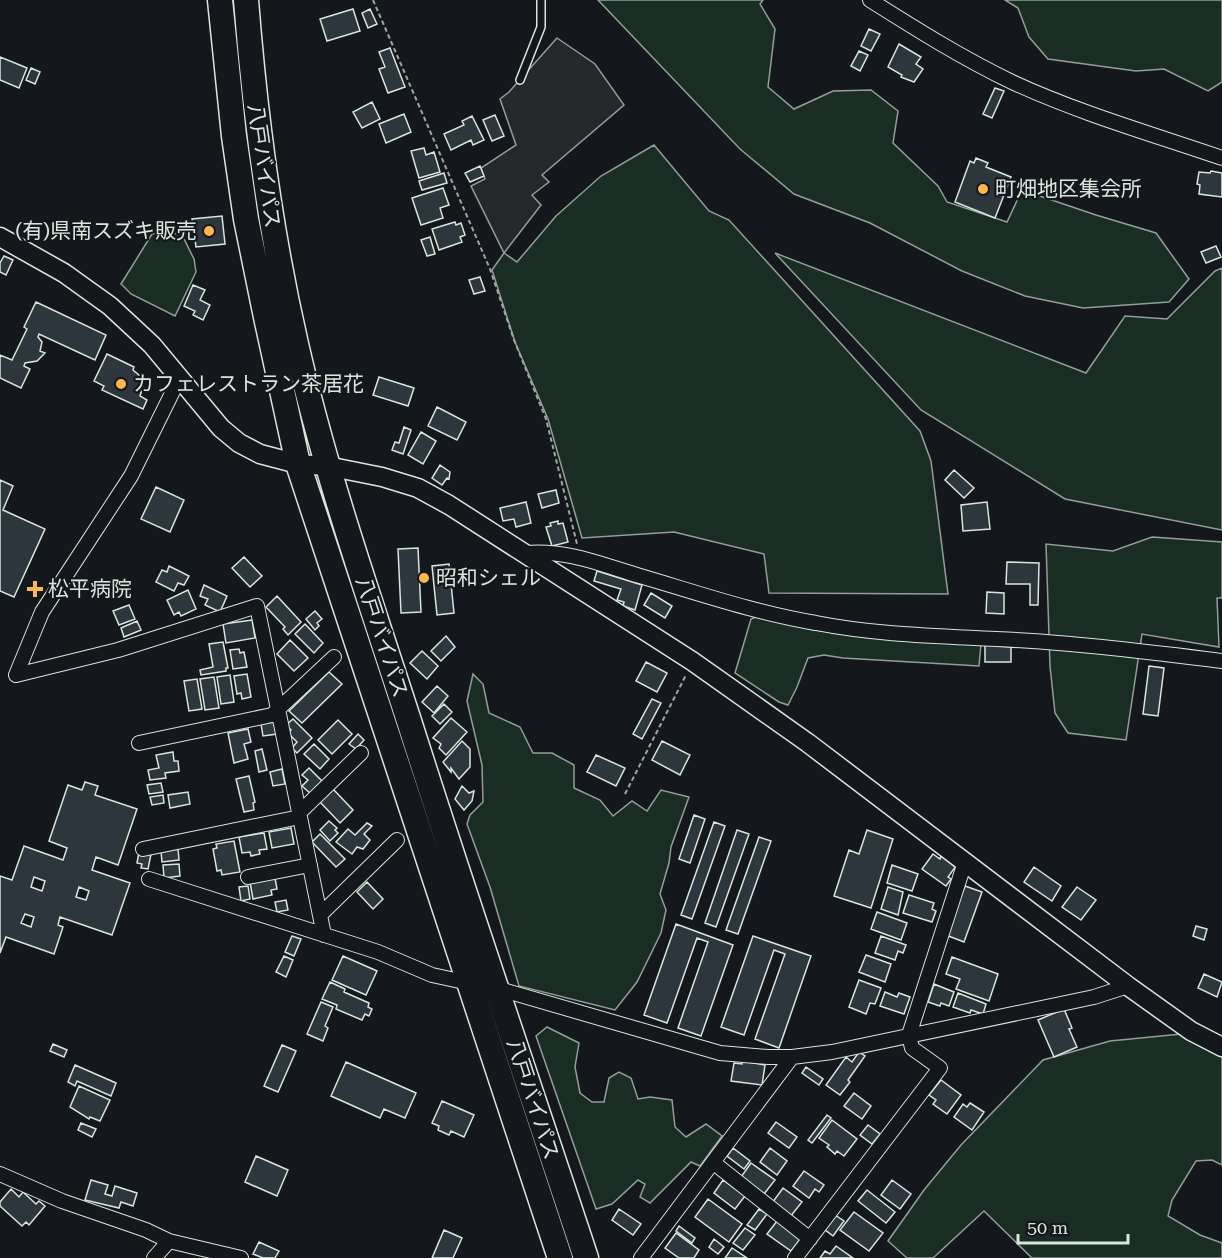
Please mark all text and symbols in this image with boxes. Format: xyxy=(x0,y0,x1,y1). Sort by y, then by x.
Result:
street label: 八戸バイパス xyxy=(243,102,285,230)
place label: 町畑地区集会所 xyxy=(995,177,1142,201)
marker: 町畑地区集会所 xyxy=(976,182,990,196)
place label: (有)県南スズキ販売 xyxy=(15,219,197,243)
marker: (有)県南スズキ販売 xyxy=(202,224,216,238)
place label: カフェレストラン茶居花 xyxy=(133,372,364,396)
marker: カフェレストラン茶居花 xyxy=(114,377,128,391)
place label: 昭和シェル xyxy=(436,566,541,590)
marker: 昭和シェル xyxy=(417,571,431,585)
street label: 八戸バイパス xyxy=(351,574,413,700)
place label: 松平病院 xyxy=(48,577,132,601)
marker: 松平病院 xyxy=(26,580,44,598)
street label: 八戸バイパス xyxy=(502,1036,564,1162)
scale bar xyxy=(1018,1207,1128,1245)
text: 50 m xyxy=(1027,1217,1068,1238)

